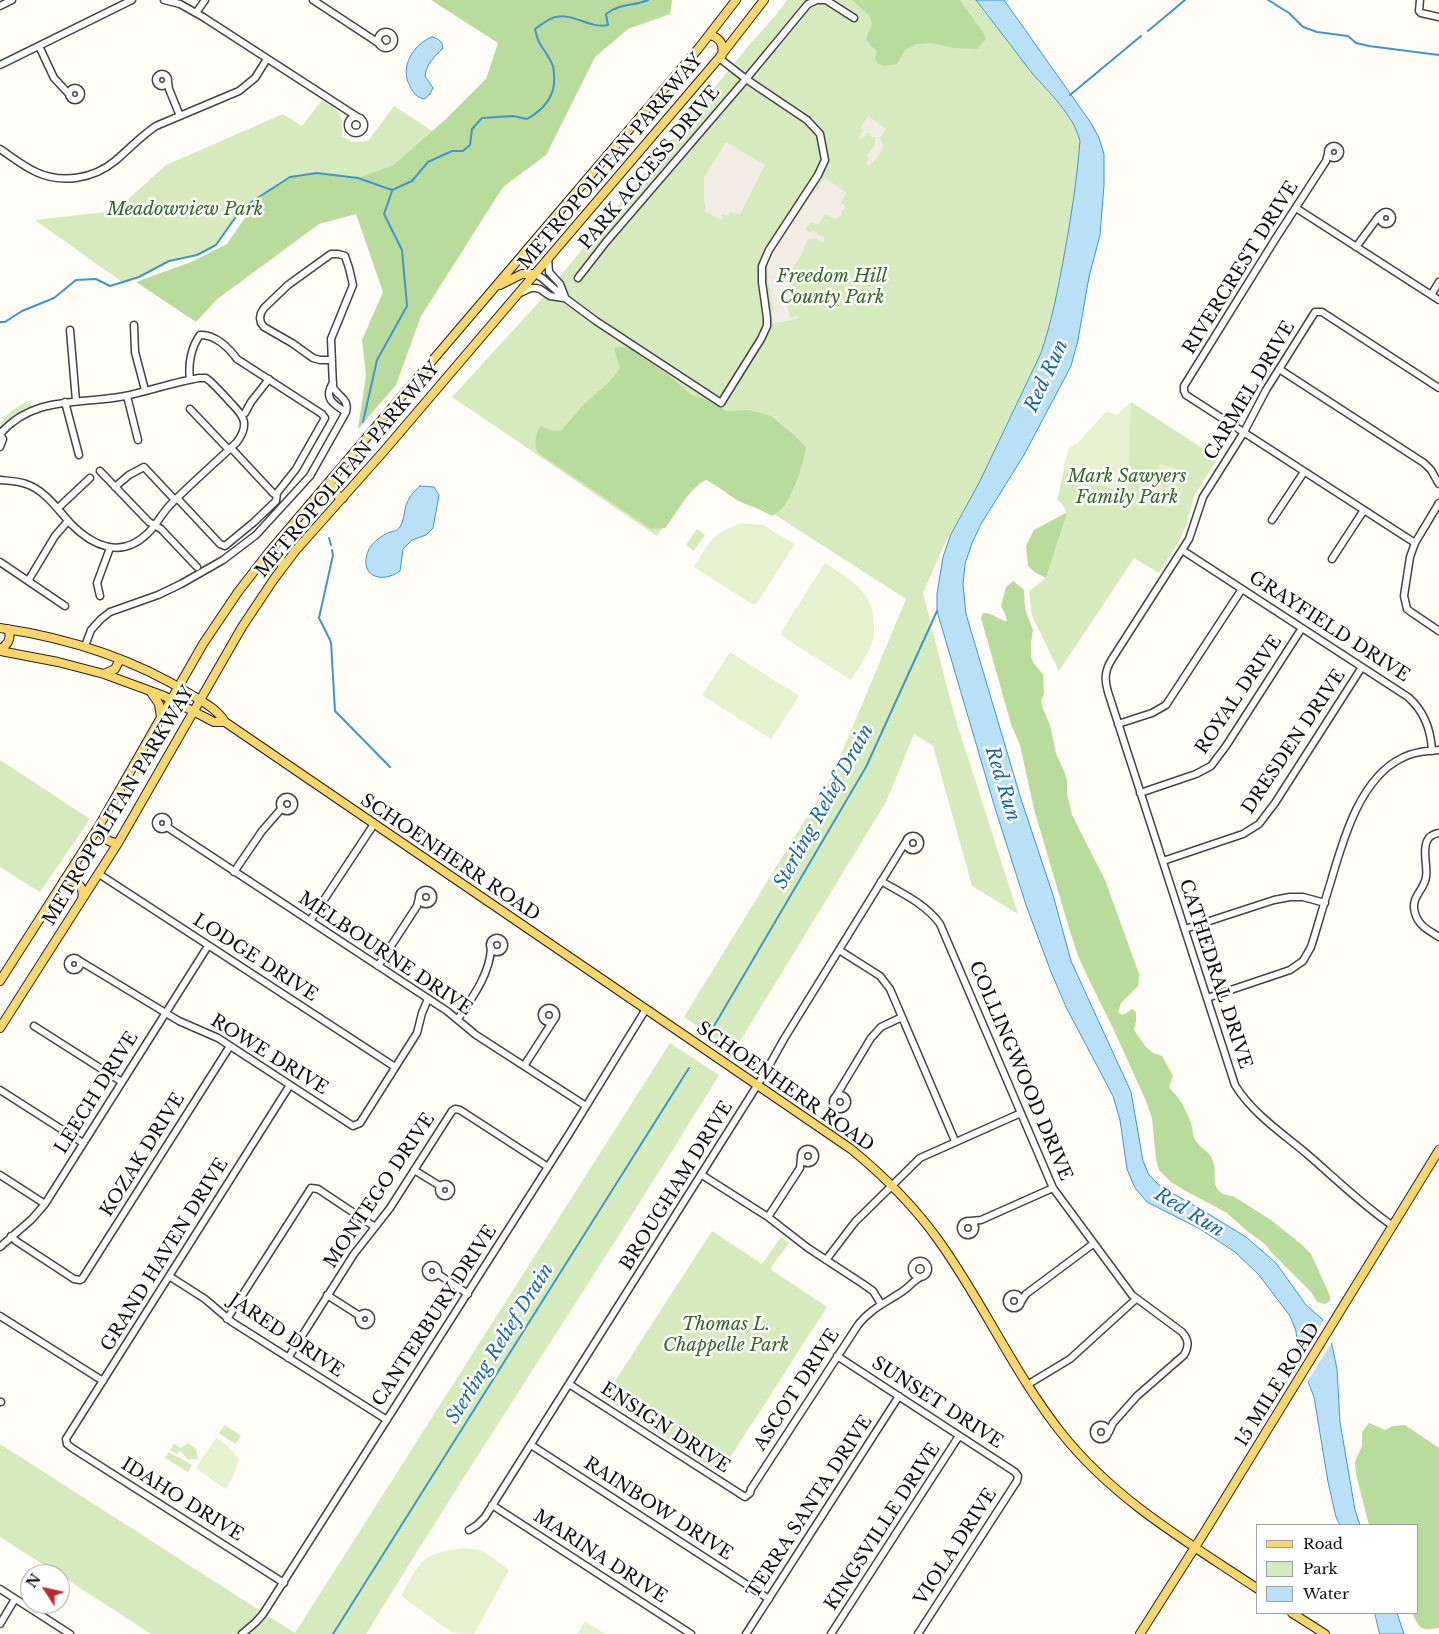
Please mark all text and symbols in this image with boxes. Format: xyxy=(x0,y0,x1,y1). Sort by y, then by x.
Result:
street label: METROPOLITAN PARKWAY xyxy=(514,50,708,274)
street label: PARK ACCESS DRIVE xyxy=(575,82,725,254)
street label: RIVERCREST DRIVE xyxy=(1179,177,1303,359)
park label: Meadowview Park xyxy=(107,199,263,221)
park label: Freedom Hill County Park xyxy=(777,266,887,308)
street label: CARMEL DRIVE xyxy=(1200,318,1300,464)
water label: Red Run xyxy=(1020,336,1074,416)
street label: METROPOLITAN PARKWAY xyxy=(251,358,445,582)
park label: Mark Sawyers Family Park xyxy=(1067,466,1187,508)
street label: GRAYFIELD DRIVE xyxy=(1245,567,1413,687)
street label: ROYAL DRIVE xyxy=(1191,631,1287,759)
street label: DRESDEN DRIVE xyxy=(1238,666,1350,818)
street label: METROPOLITAN PARKWAY xyxy=(39,683,199,929)
water label: Sterling Relief Drain xyxy=(769,721,879,893)
water label: Red Run xyxy=(980,744,1024,824)
street label: SCHOENHERR ROAD xyxy=(356,790,544,926)
street label: CATHEDRAL DRIVE xyxy=(1174,877,1256,1071)
street label: MELBOURNE DRIVE xyxy=(294,888,476,1020)
street label: LODGE DRIVE xyxy=(189,910,321,1006)
street label: COLLINGWOOD DRIVE xyxy=(964,958,1076,1184)
street label: ROWE DRIVE xyxy=(206,1010,332,1100)
street label: SCHOENHERR ROAD xyxy=(692,1017,878,1157)
street label: LEECH DRIVE xyxy=(51,1028,143,1158)
street label: KOZAK DRIVE xyxy=(96,1089,190,1221)
street label: BROUGHAM DRIVE xyxy=(616,1098,738,1274)
street label: MONTEGO DRIVE xyxy=(320,1109,440,1273)
street label: GRAND HAVEN DRIVE xyxy=(97,1155,233,1355)
water label: Red Run xyxy=(1150,1183,1228,1243)
street label: CANTERBURY DRIVE xyxy=(368,1221,502,1411)
water label: Sterling Relief Drain xyxy=(441,1260,559,1428)
street label: JARED DRIVE xyxy=(225,1290,347,1382)
park label: Thomas L. Chappelle Park xyxy=(663,1314,789,1356)
street label: 15 MILE ROAD xyxy=(1231,1319,1325,1451)
street label: ASCOT DRIVE xyxy=(750,1325,844,1455)
street label: SUNSET DRIVE xyxy=(867,1353,1007,1453)
street label: ENSIGN DRIVE xyxy=(596,1378,734,1478)
street label: TERRA SANTA DRIVE xyxy=(743,1412,877,1602)
street label: KINGSVILLE DRIVE xyxy=(821,1439,945,1615)
street label: RAINBOW DRIVE xyxy=(580,1453,736,1565)
street label: IDAHO DRIVE xyxy=(117,1454,247,1546)
street label: VIOLA DRIVE xyxy=(910,1485,1002,1609)
street label: MARINA DRIVE xyxy=(529,1506,671,1608)
legend xyxy=(1256,1524,1419,1614)
text: Road xyxy=(1303,1534,1343,1553)
text: Park xyxy=(1303,1559,1338,1578)
north arrow xyxy=(20,1564,70,1614)
text: N xyxy=(22,1570,45,1592)
text: Water xyxy=(1303,1584,1349,1603)

